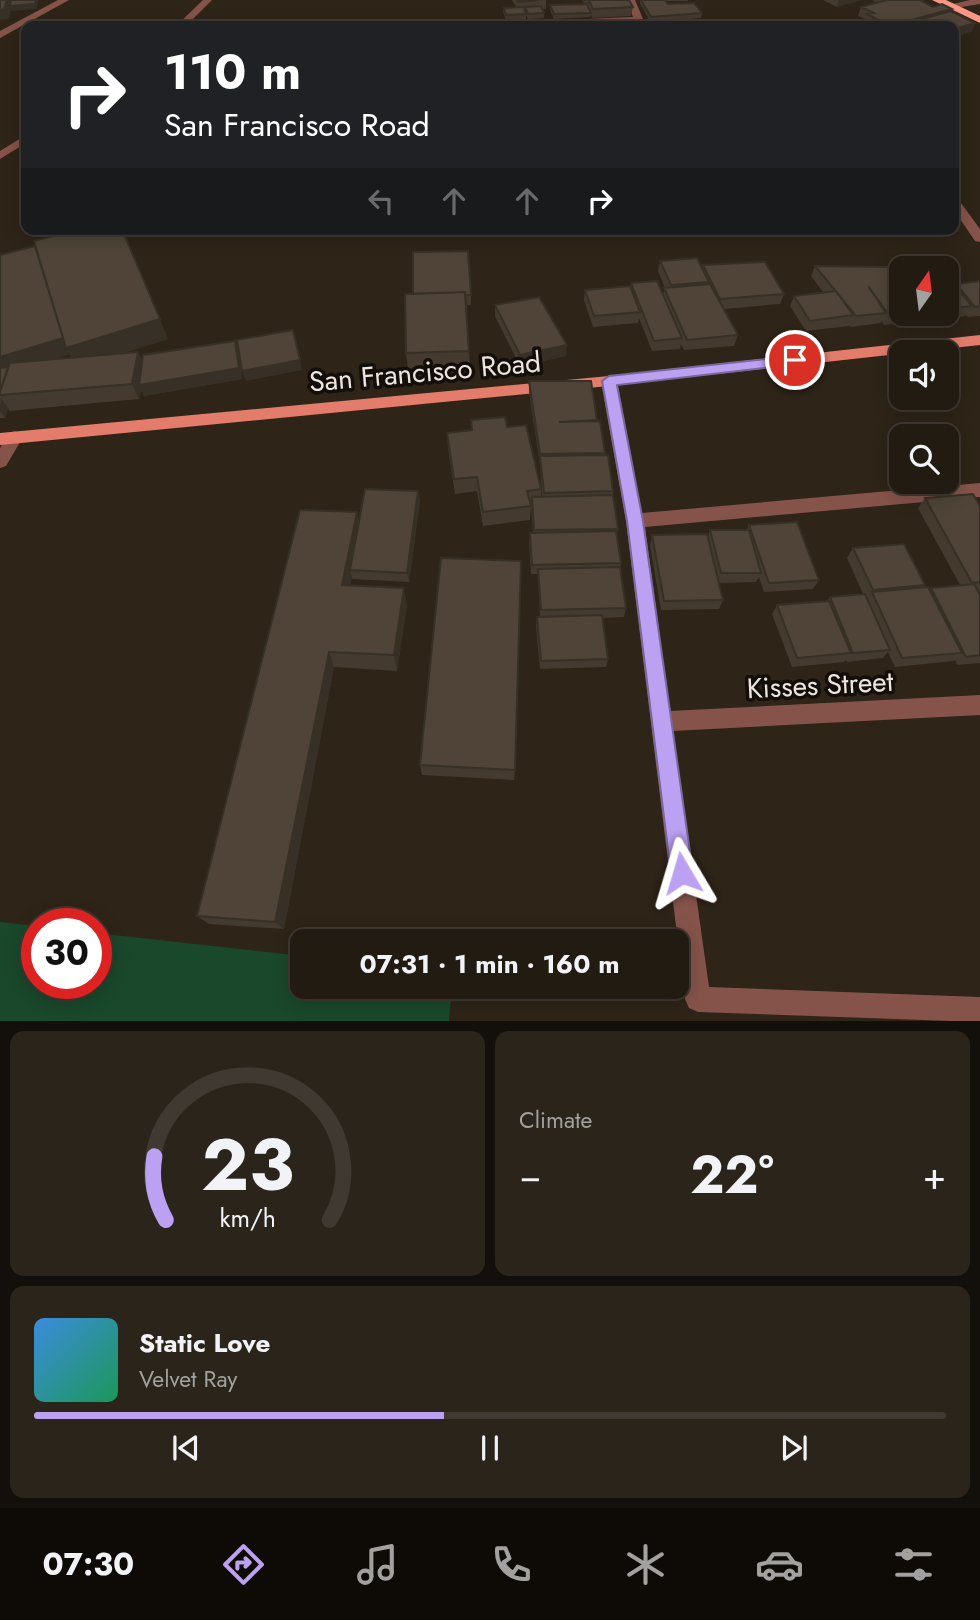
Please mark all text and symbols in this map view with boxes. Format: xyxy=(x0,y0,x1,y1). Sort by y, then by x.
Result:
text: 110 m xyxy=(164,37,301,107)
icon: right xyxy=(49,49,140,140)
text: San Francisco Road xyxy=(164,102,430,148)
icon: left xyxy=(362,182,400,220)
icon: ahead xyxy=(435,182,473,220)
icon: ahead xyxy=(508,182,546,220)
icon: right xyxy=(581,182,619,220)
north arrow xyxy=(889,256,959,326)
map controls xyxy=(889,256,959,494)
pin xyxy=(765,330,825,390)
button: sound xyxy=(889,340,959,410)
street label: San Francisco Road xyxy=(307,341,543,403)
icon: arrive xyxy=(776,341,814,379)
button: search xyxy=(889,424,959,494)
street label: Kisses Street xyxy=(746,661,895,709)
position arrow xyxy=(645,836,719,910)
speed limit sign: 30 xyxy=(21,908,112,999)
text: 07:31 · 1 min · 160 m xyxy=(359,945,620,983)
text: Climate xyxy=(519,1103,592,1137)
text: 23 xyxy=(201,1112,294,1217)
text: 22° xyxy=(690,1137,774,1213)
text: − xyxy=(519,1148,541,1203)
text: + xyxy=(923,1148,946,1203)
text: km/h xyxy=(219,1199,276,1235)
text: Static Love xyxy=(139,1324,271,1362)
text: Velvet Ray xyxy=(139,1362,237,1396)
icon: previous xyxy=(167,1429,205,1467)
icon: pause xyxy=(471,1429,509,1467)
icon: next xyxy=(775,1429,813,1467)
icon: directions xyxy=(219,1540,268,1589)
icon: music xyxy=(353,1540,402,1589)
icon: phone xyxy=(487,1540,536,1589)
icon: climate xyxy=(621,1540,670,1589)
icon: car xyxy=(755,1540,804,1589)
icon: filters xyxy=(889,1540,938,1589)
text: 07:30 xyxy=(42,1541,134,1587)

